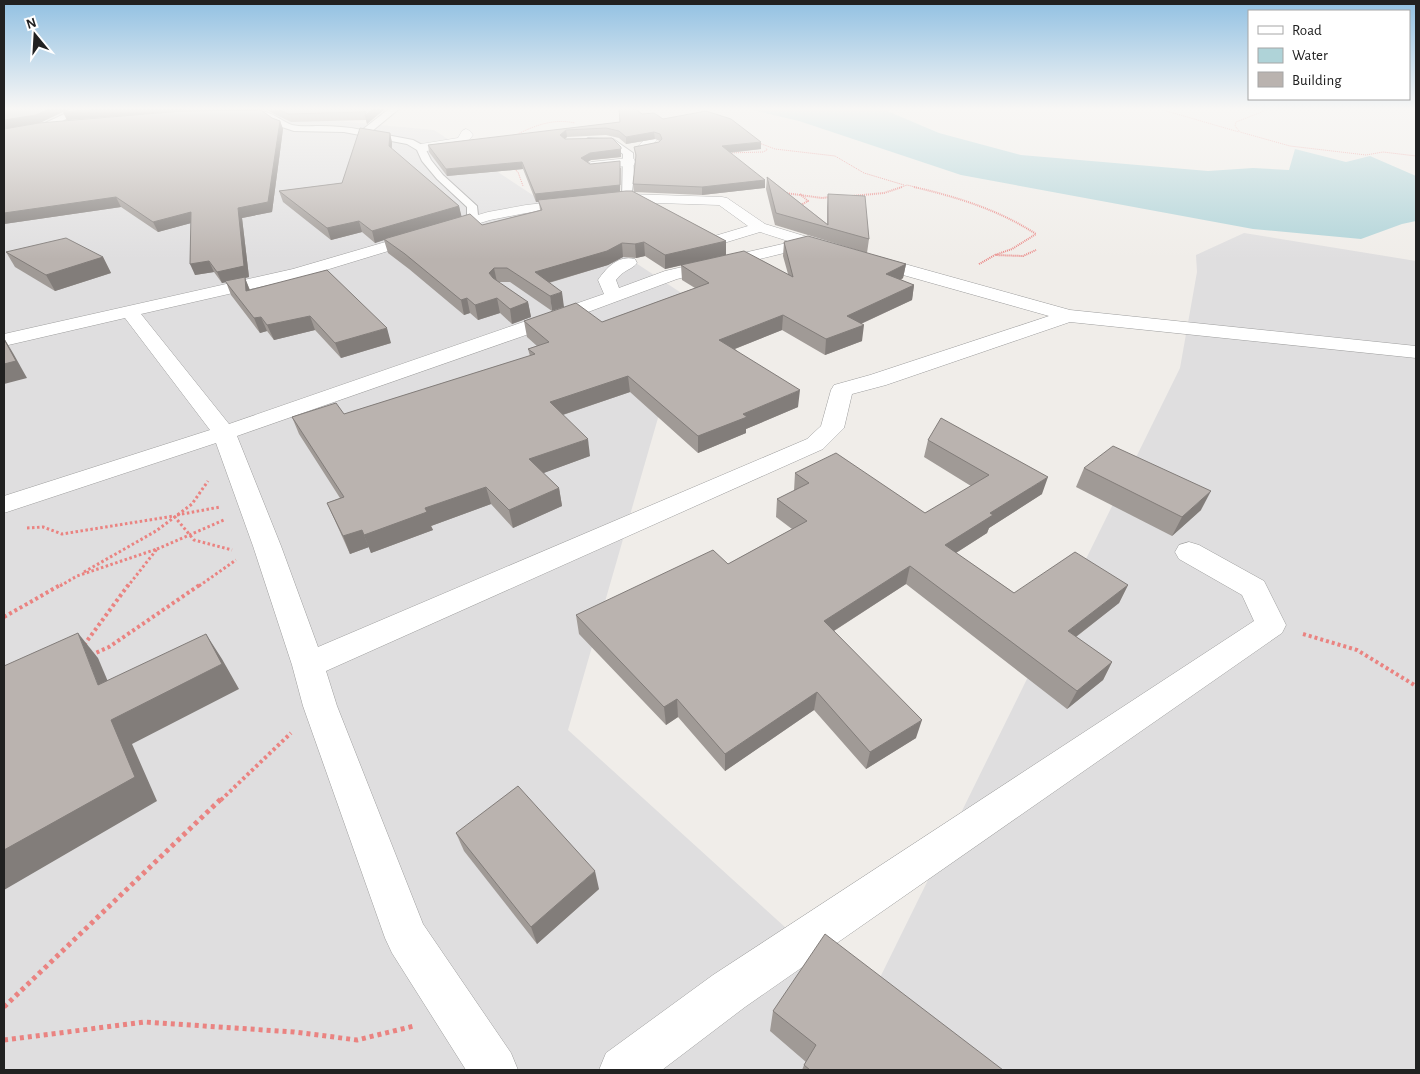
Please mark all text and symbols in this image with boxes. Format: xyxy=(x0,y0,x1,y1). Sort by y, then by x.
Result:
north arrow xyxy=(10,10,60,60)
legend xyxy=(1248,10,1410,100)
text: N xyxy=(24,15,38,32)
text: Road xyxy=(1292,23,1322,38)
text: Water xyxy=(1292,48,1328,63)
text: Building xyxy=(1292,73,1342,88)

